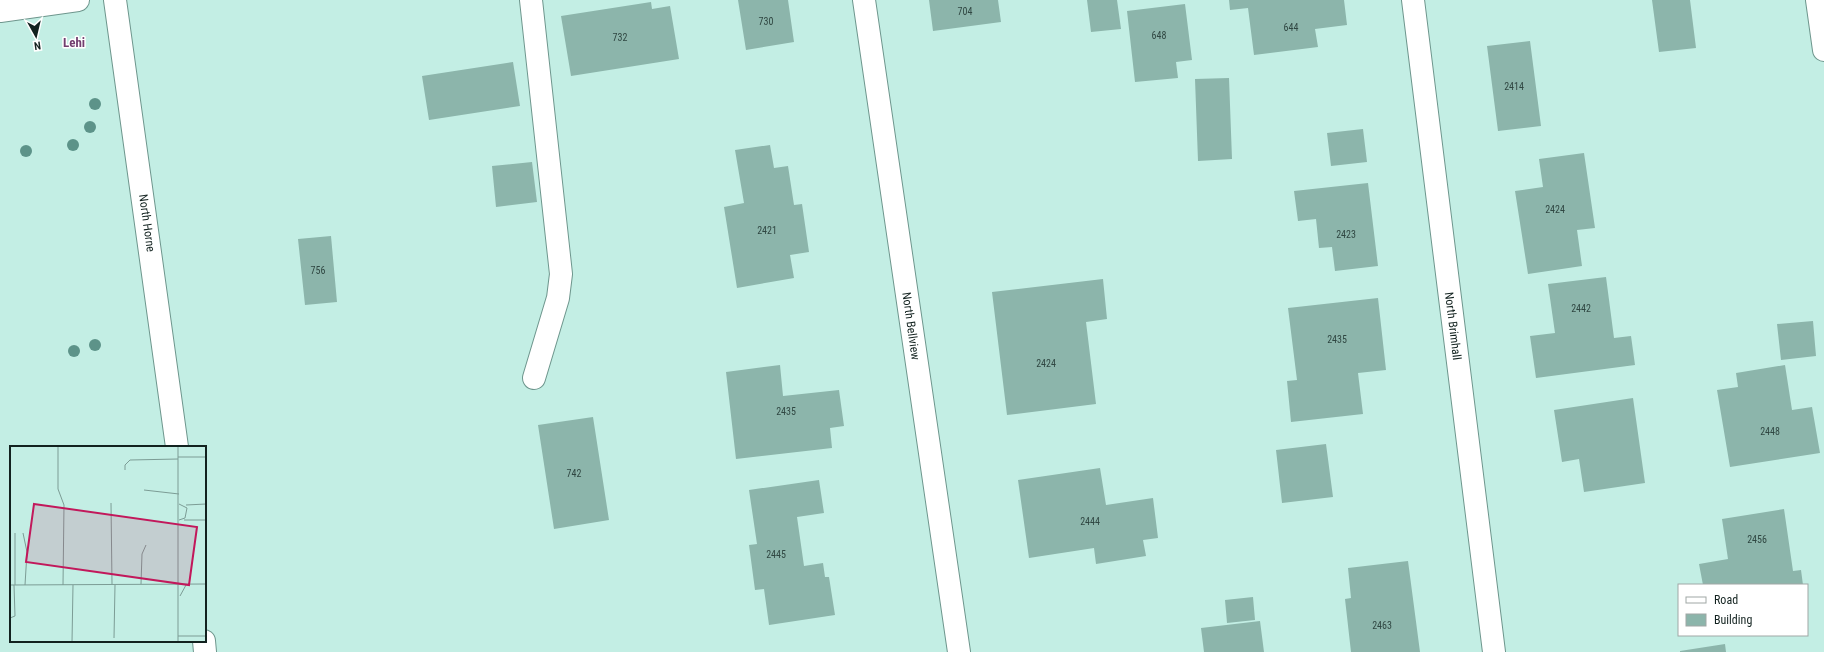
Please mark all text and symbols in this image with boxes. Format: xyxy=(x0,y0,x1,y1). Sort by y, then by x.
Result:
house number: 704 xyxy=(958,6,972,17)
north arrow xyxy=(16,16,56,56)
house number: 730 xyxy=(759,16,773,27)
house number: 644 xyxy=(1284,22,1298,33)
house number: 648 xyxy=(1152,30,1166,41)
house number: 732 xyxy=(613,32,627,43)
district label: Lehi xyxy=(63,35,85,50)
text: N xyxy=(33,39,42,52)
house number: 2414 xyxy=(1504,81,1524,92)
street label: North Horne xyxy=(136,193,158,253)
house number: 2424 xyxy=(1545,204,1565,215)
house number: 2421 xyxy=(757,225,777,236)
house number: 2423 xyxy=(1336,229,1356,240)
house number: 756 xyxy=(311,265,325,276)
street label: North Bellview xyxy=(899,291,923,361)
street label: North Brimhall xyxy=(1442,291,1464,361)
house number: 2442 xyxy=(1571,303,1591,314)
house number: 2435 xyxy=(1327,334,1347,345)
house number: 2424 xyxy=(1036,358,1056,369)
house number: 2435 xyxy=(776,406,796,417)
house number: 2448 xyxy=(1760,426,1780,437)
inset map xyxy=(10,446,206,642)
house number: 742 xyxy=(567,468,581,479)
house number: 2444 xyxy=(1080,516,1100,527)
house number: 2456 xyxy=(1747,534,1767,545)
house number: 2445 xyxy=(766,549,786,560)
legend xyxy=(1678,584,1808,636)
text: Road xyxy=(1714,593,1738,607)
text: Building xyxy=(1714,613,1752,627)
house number: 2463 xyxy=(1372,620,1392,631)

